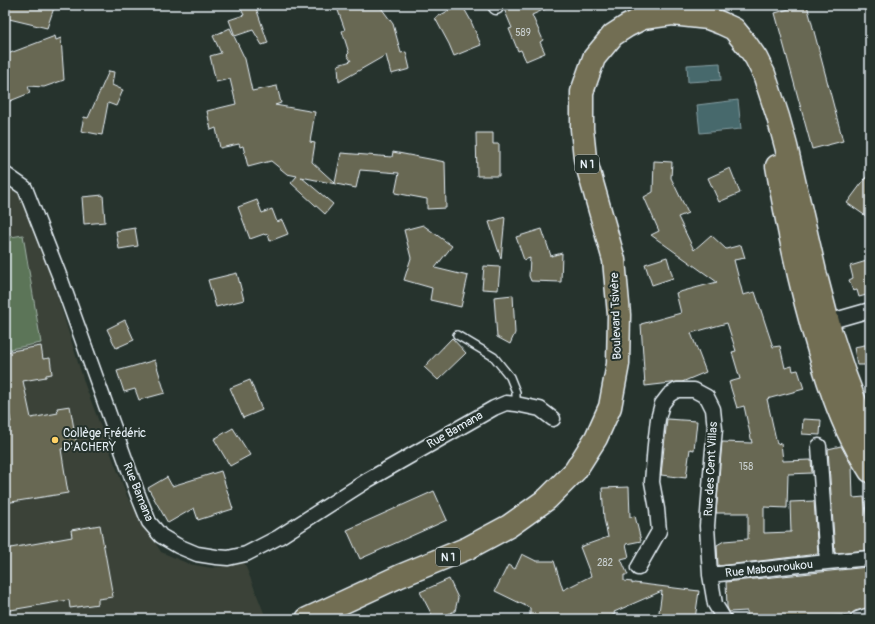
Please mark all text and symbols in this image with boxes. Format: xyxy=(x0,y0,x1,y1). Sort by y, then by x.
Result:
house number: 589 xyxy=(515,27,531,39)
road number: N 1 xyxy=(575,155,599,173)
street label: Boulevard Tsivère xyxy=(607,272,625,360)
street label: Rue Bamana xyxy=(424,408,486,452)
street label: Rue des Cent Villas xyxy=(701,421,721,517)
place label: Collège Frédéric D'ACHERY xyxy=(63,426,146,455)
marker: Collège Frédéric D'ACHERY xyxy=(50,435,60,445)
street label: Rue Bamana xyxy=(119,460,157,524)
house number: 158 xyxy=(739,461,753,473)
road number: N 1 xyxy=(436,548,460,566)
house number: 282 xyxy=(597,557,614,569)
street label: Rue Mabouroukou xyxy=(724,557,814,581)

